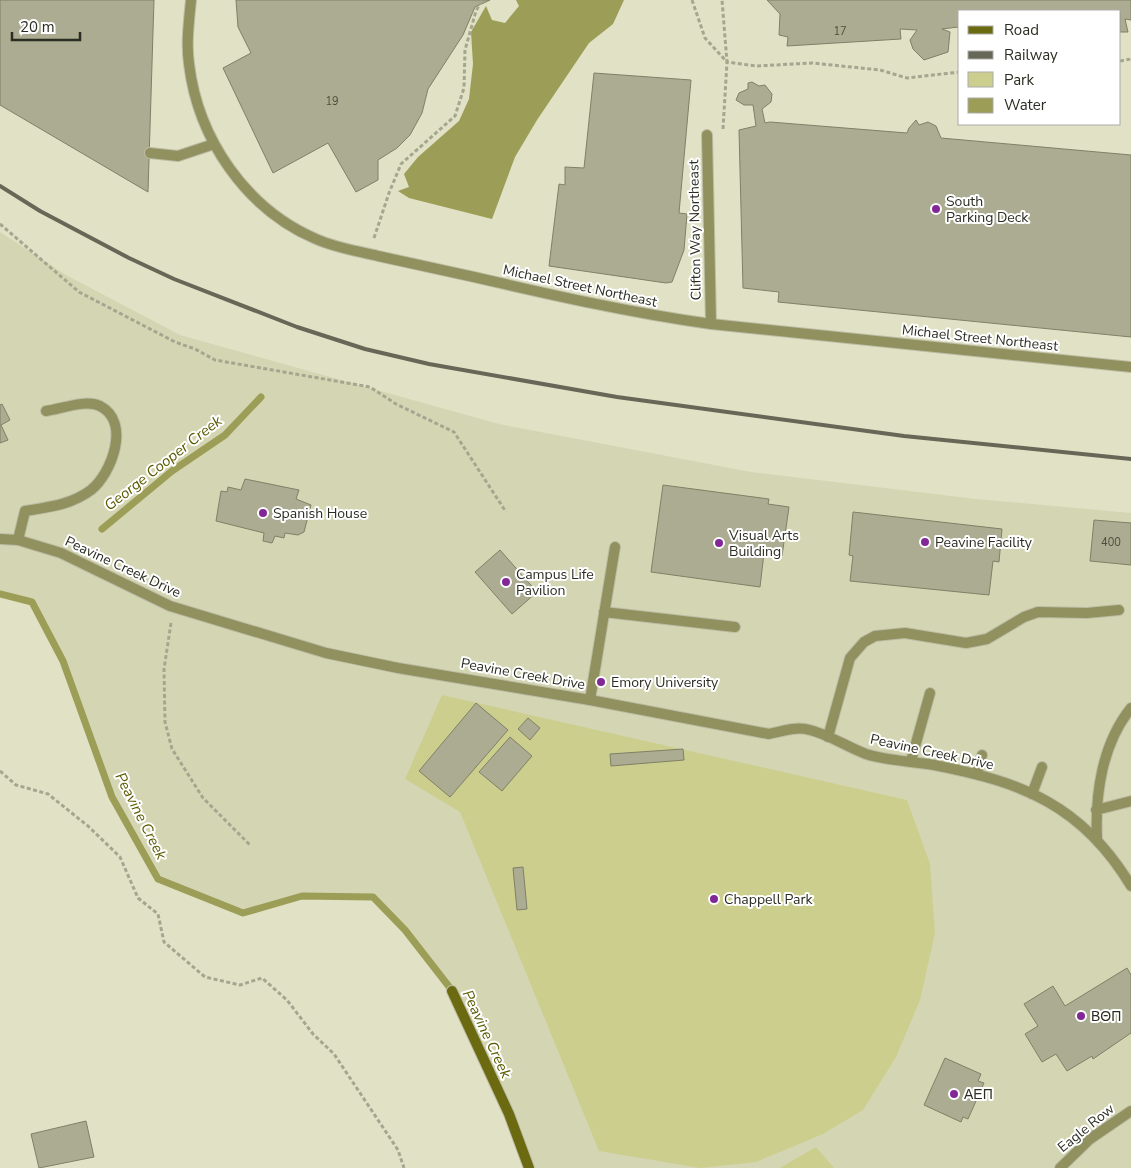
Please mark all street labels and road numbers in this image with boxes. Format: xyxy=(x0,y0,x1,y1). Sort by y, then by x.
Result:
street label: Clifton Way Northeast xyxy=(684,159,706,301)
street label: Michael Street Northeast xyxy=(501,260,659,312)
street label: Michael Street Northeast xyxy=(901,320,1059,356)
street label: Peavine Creek Drive xyxy=(62,532,184,602)
street label: Peavine Creek Drive xyxy=(459,654,587,694)
street label: Peavine Creek Drive xyxy=(868,730,996,774)
street label: Eagle Row xyxy=(1054,1099,1118,1157)

